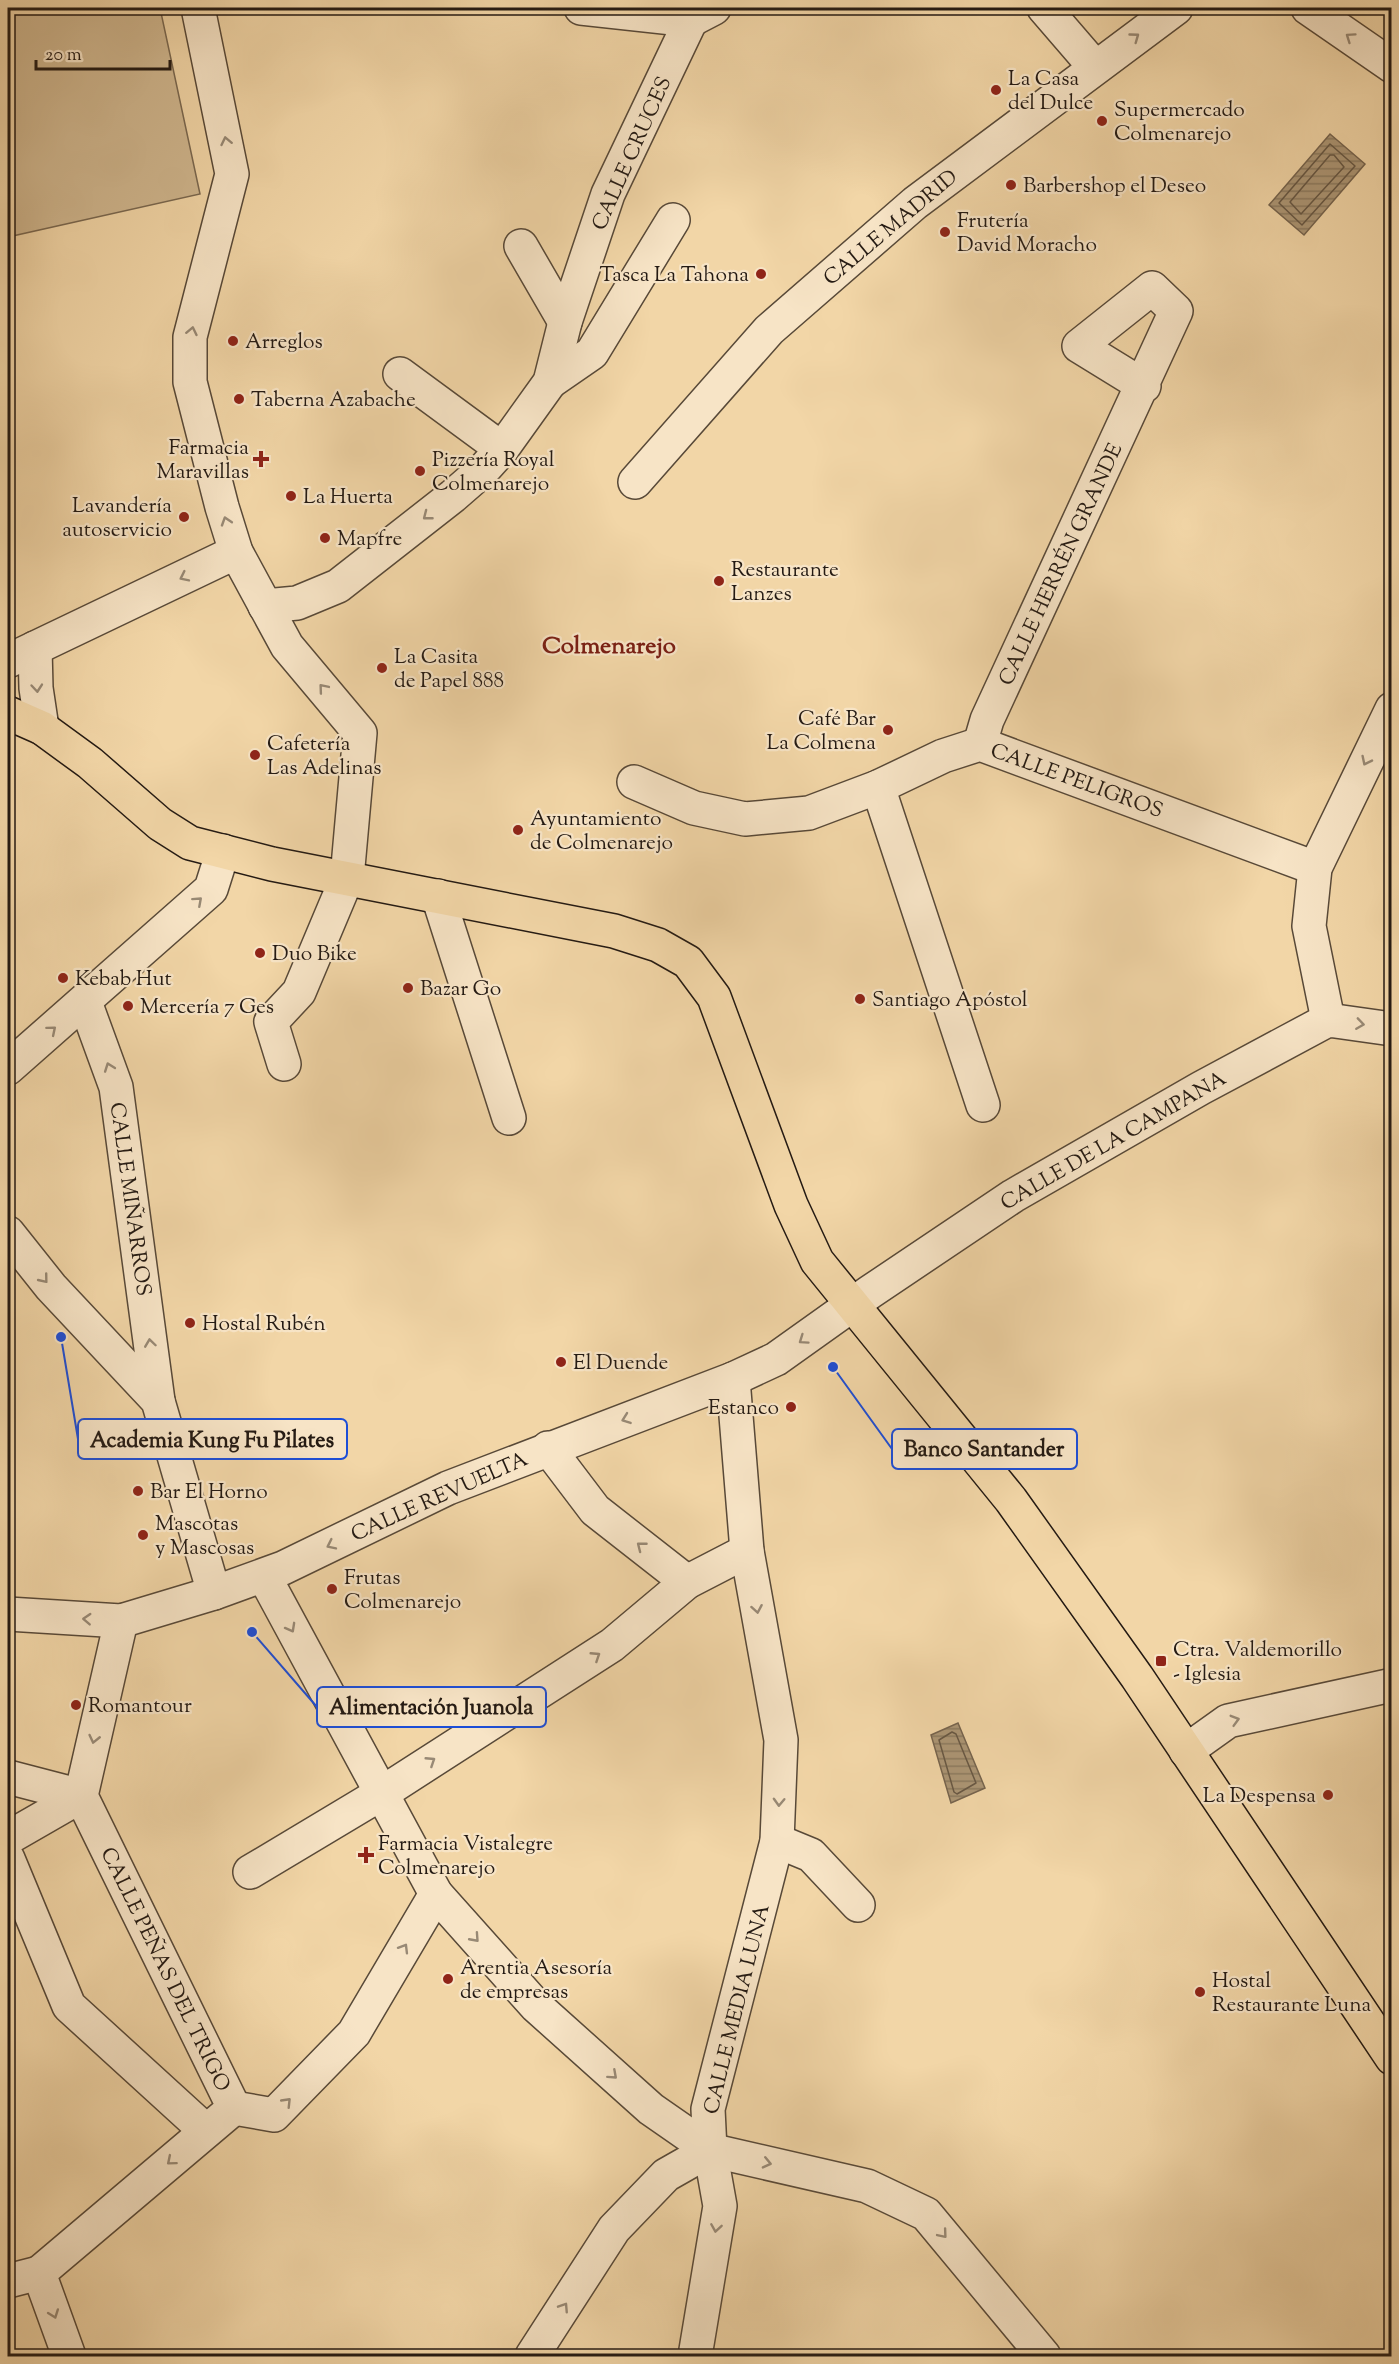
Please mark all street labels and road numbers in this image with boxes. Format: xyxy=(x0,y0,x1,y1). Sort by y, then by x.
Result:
street label: CALLE CRUCES xyxy=(585,72,680,236)
street label: CALLE MADRID xyxy=(818,163,965,294)
street label: CALLE HERRÉN GRANDE xyxy=(992,438,1131,691)
street label: CALLE PELIGROS xyxy=(986,737,1167,827)
street label: CALLE DE LA CAMPANA xyxy=(995,1065,1233,1219)
street label: CALLE MIÑARROS xyxy=(101,1101,157,1298)
street label: CALLE REVUELTA xyxy=(347,1445,533,1550)
street label: CALLE PEÑAS DEL TRIGO xyxy=(92,1843,237,2097)
street label: CALLE MEDIA LUNA xyxy=(697,1901,779,2118)

